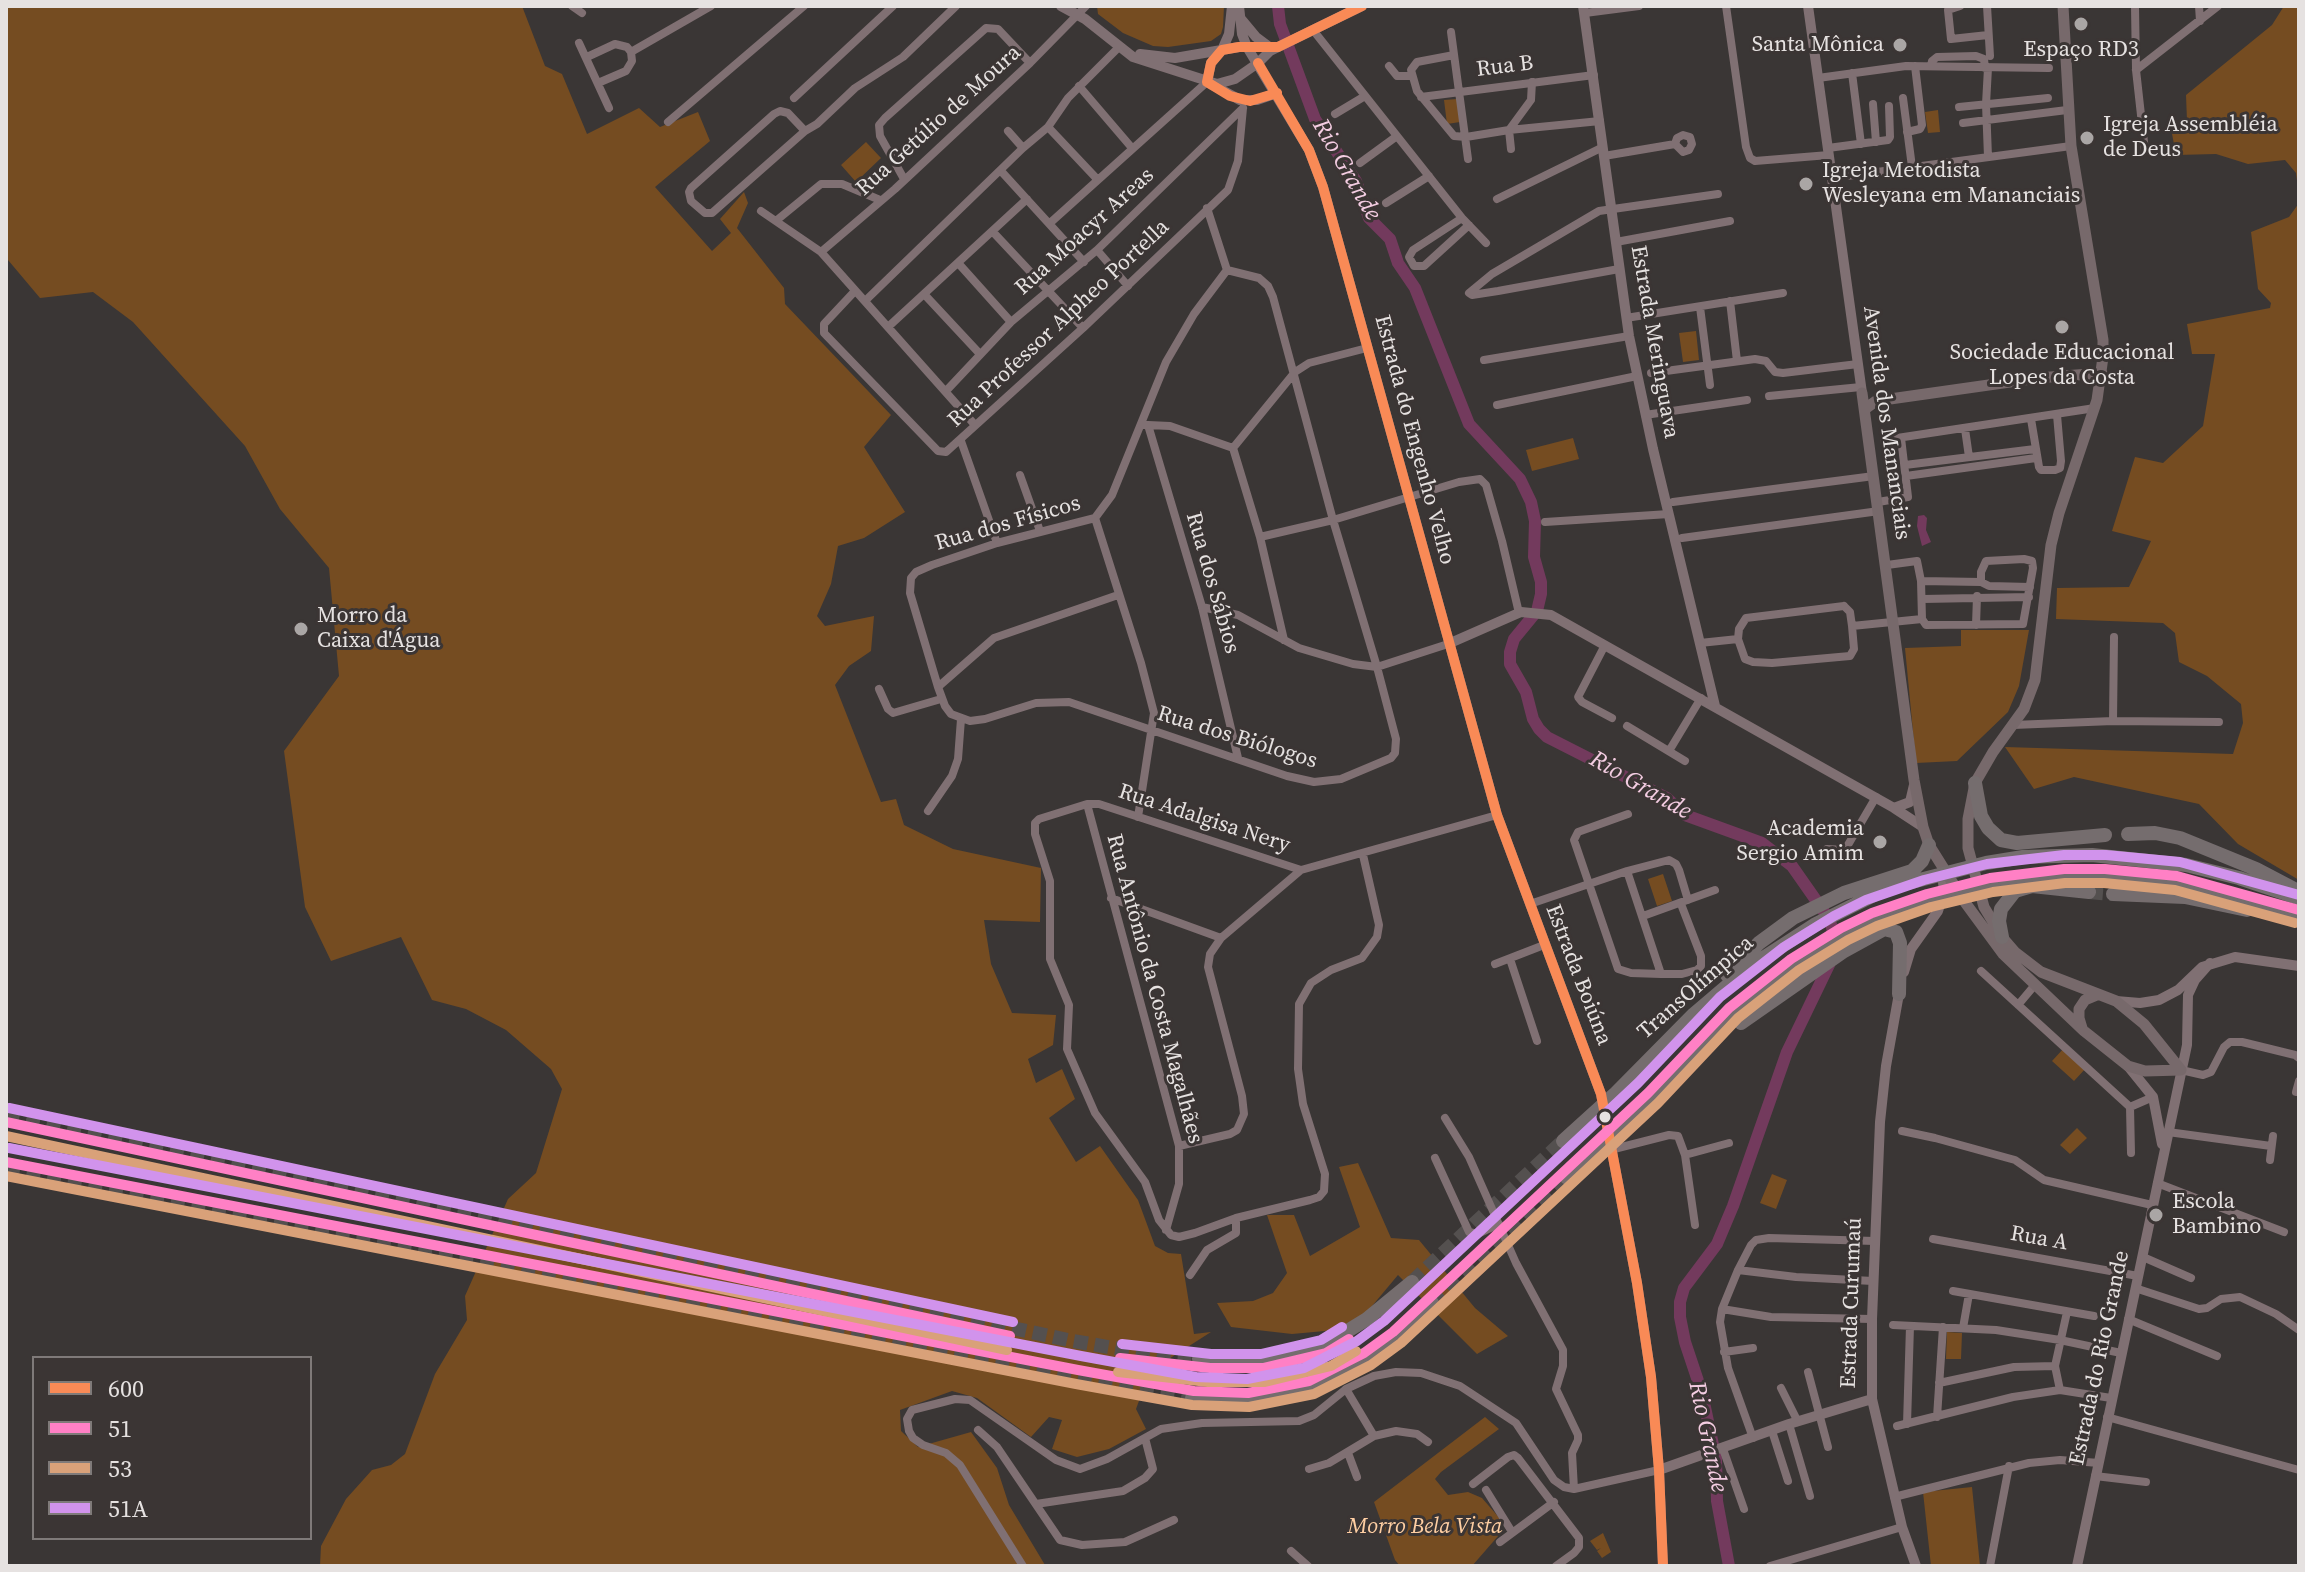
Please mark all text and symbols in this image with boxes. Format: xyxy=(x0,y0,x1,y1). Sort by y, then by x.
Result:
marker: Espaço RD3 xyxy=(2072,15,2090,33)
place label: Santa Mônica xyxy=(1752,32,1884,58)
marker: Santa Mônica xyxy=(1891,36,1909,54)
place label: Espaço RD3 xyxy=(2023,37,2139,63)
street label: Rua Getúlio de Moura xyxy=(851,40,1027,202)
street label: Rua B xyxy=(1475,50,1535,84)
place label: Igreja Assembléia de Deus xyxy=(2103,112,2278,164)
water label: Rio Grande xyxy=(1305,114,1387,226)
marker: Igreja Assembléia de Deus xyxy=(2078,129,2096,147)
place label: Igreja Metodista Wesleyana em Mananciais xyxy=(1822,158,2080,210)
street label: Rua Moacyr Areas xyxy=(1010,163,1160,301)
marker: Igreja Metodista Wesleyana em Mananciais xyxy=(1797,175,1815,193)
street label: Rua Professor Alpheo Portella xyxy=(943,214,1175,434)
street label: Estrada Meringuava xyxy=(1624,243,1684,441)
street label: Avenida dos Mananciais xyxy=(1857,304,1915,542)
street label: Estrada do Engenho Velho xyxy=(1368,312,1460,568)
marker: Sociedade Educacional Lopes da Costa xyxy=(2053,318,2071,336)
place label: Sociedade Educacional Lopes da Costa xyxy=(1950,340,2174,392)
street label: Rua dos Físicos xyxy=(932,491,1084,557)
street label: Rua dos Sábios xyxy=(1179,509,1245,657)
place label: Morro da Caixa d'Água xyxy=(317,603,440,654)
marker: Morro da Caixa d'Água xyxy=(292,620,310,638)
street label: Rua dos Biólogos xyxy=(1154,701,1320,775)
water label: Rio Grande xyxy=(1584,745,1696,827)
street label: Rua Adalgisa Nery xyxy=(1115,779,1293,859)
place label: Academia Sergio Amim xyxy=(1736,816,1864,868)
street label: Rua Antônio da Costa Magalhães xyxy=(1100,831,1208,1147)
marker: Academia Sergio Amim xyxy=(1871,833,1889,851)
street label: Estrada Boiúna xyxy=(1539,901,1617,1049)
street label: TransOlímpica xyxy=(1633,930,1759,1046)
unlabelled marker xyxy=(1597,1109,1613,1125)
place label: Escola Bambino xyxy=(2172,1189,2261,1240)
marker: Escola Bambino xyxy=(2147,1206,2165,1224)
street label: Estrada Curumaú xyxy=(1836,1217,1868,1389)
street label: Rua A xyxy=(2008,1221,2070,1257)
street label: Estrada do Rio Grande xyxy=(2064,1248,2136,1468)
legend xyxy=(32,1356,312,1540)
text: 600 xyxy=(108,1372,144,1405)
water label: Rio Grande xyxy=(1681,1379,1733,1495)
text: 51 xyxy=(108,1412,132,1445)
text: 53 xyxy=(108,1452,132,1485)
text: 51A xyxy=(108,1492,148,1525)
park label: Morro Bela Vista xyxy=(1348,1514,1502,1540)

